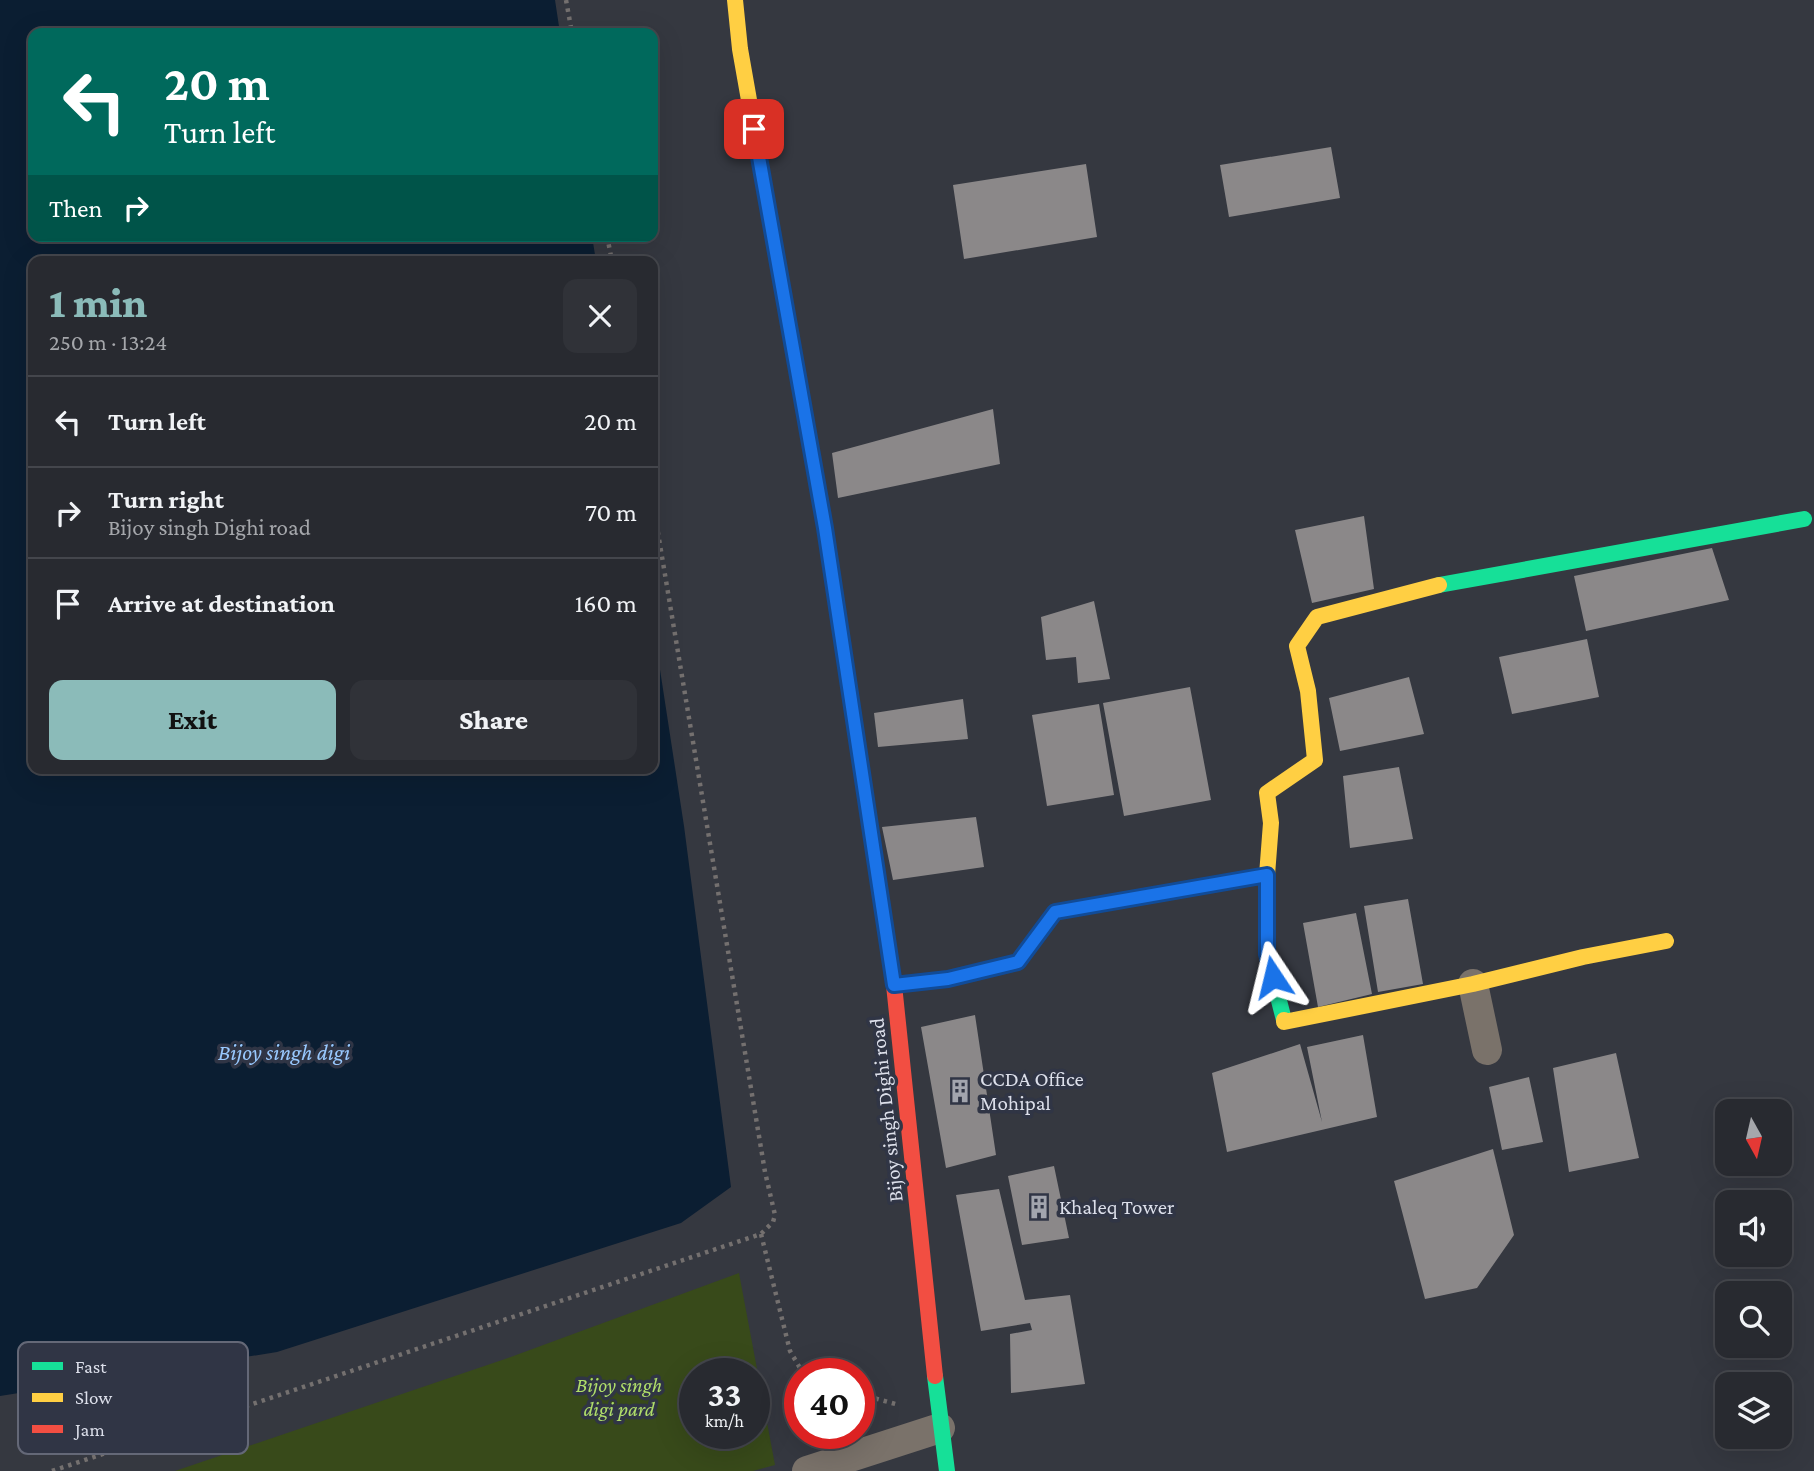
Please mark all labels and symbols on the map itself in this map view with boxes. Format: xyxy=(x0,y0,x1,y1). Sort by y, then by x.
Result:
pin xyxy=(724,99,784,159)
position arrow xyxy=(1236,940,1310,1014)
street label: Bijoy singh Dighi road xyxy=(864,1017,908,1203)
water label: Bijoy singh digi xyxy=(218,1039,351,1066)
place label: CCDA Office Mohipal xyxy=(980,1067,1084,1115)
building icon: CCDA Office Mohipal xyxy=(946,1077,974,1105)
north arrow xyxy=(1715,1099,1792,1176)
building icon: Khaleq Tower xyxy=(1025,1193,1053,1221)
place label: Khaleq Tower xyxy=(1059,1195,1175,1219)
legend xyxy=(18,1342,248,1454)
text: Fast xyxy=(75,1356,107,1377)
speed limit sign: 40 xyxy=(784,1358,875,1449)
park label: Bijoy singh digi pard xyxy=(576,1373,662,1421)
text: Slow xyxy=(75,1387,112,1408)
text: Jam xyxy=(73,1419,105,1440)

